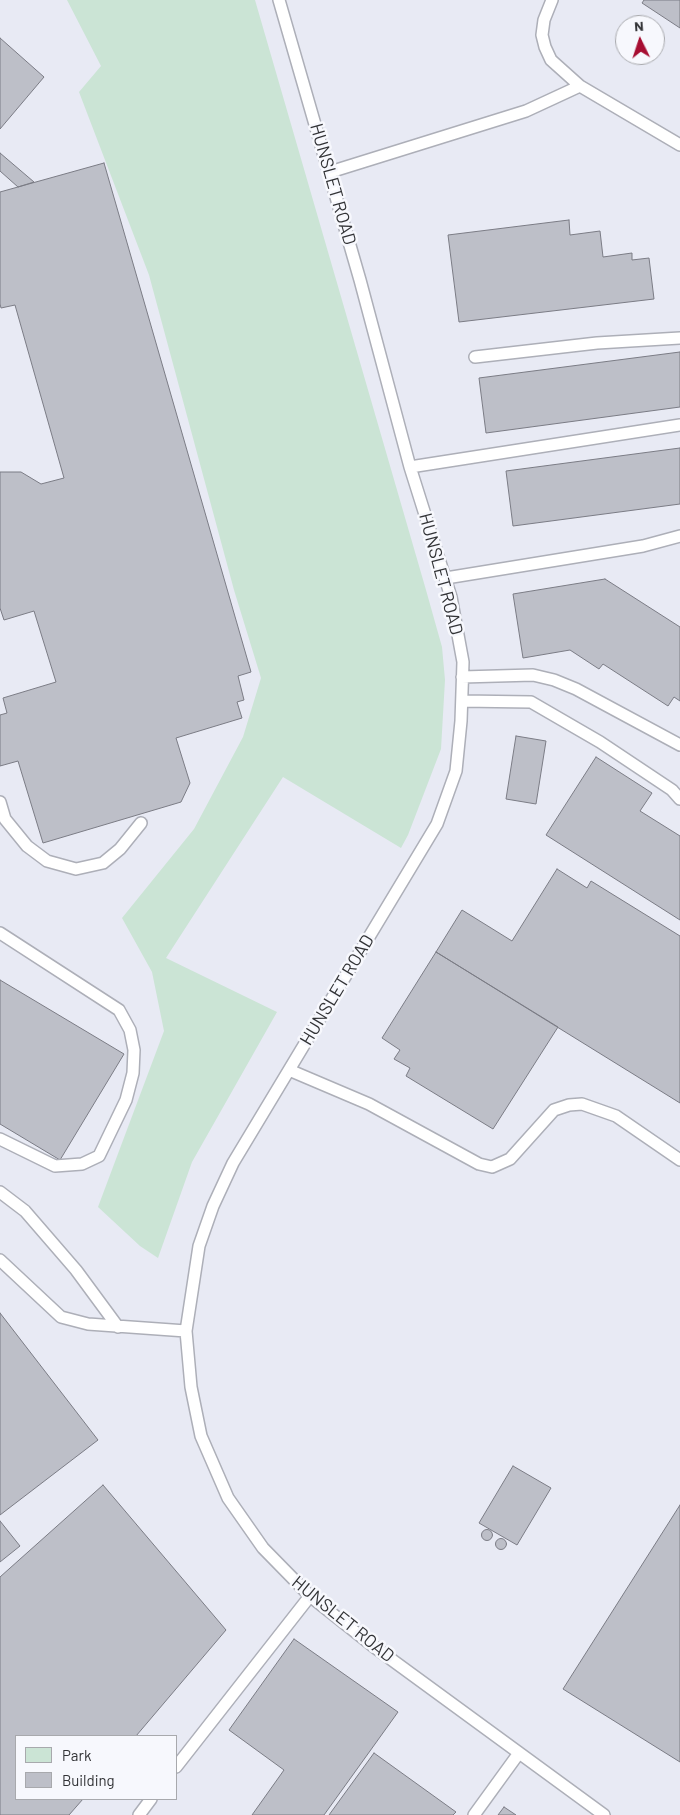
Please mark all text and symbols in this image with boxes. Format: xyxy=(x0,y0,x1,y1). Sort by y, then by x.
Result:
north arrow xyxy=(615,15,665,65)
text: N xyxy=(634,17,644,34)
street label: HUNSLET ROAD xyxy=(305,121,361,247)
street label: HUNSLET ROAD xyxy=(414,511,468,637)
street label: HUNSLET ROAD xyxy=(295,931,379,1049)
street label: HUNSLET ROAD xyxy=(288,1571,398,1667)
legend xyxy=(15,1735,178,1800)
text: Park xyxy=(62,1746,91,1764)
text: Building xyxy=(62,1771,115,1789)

